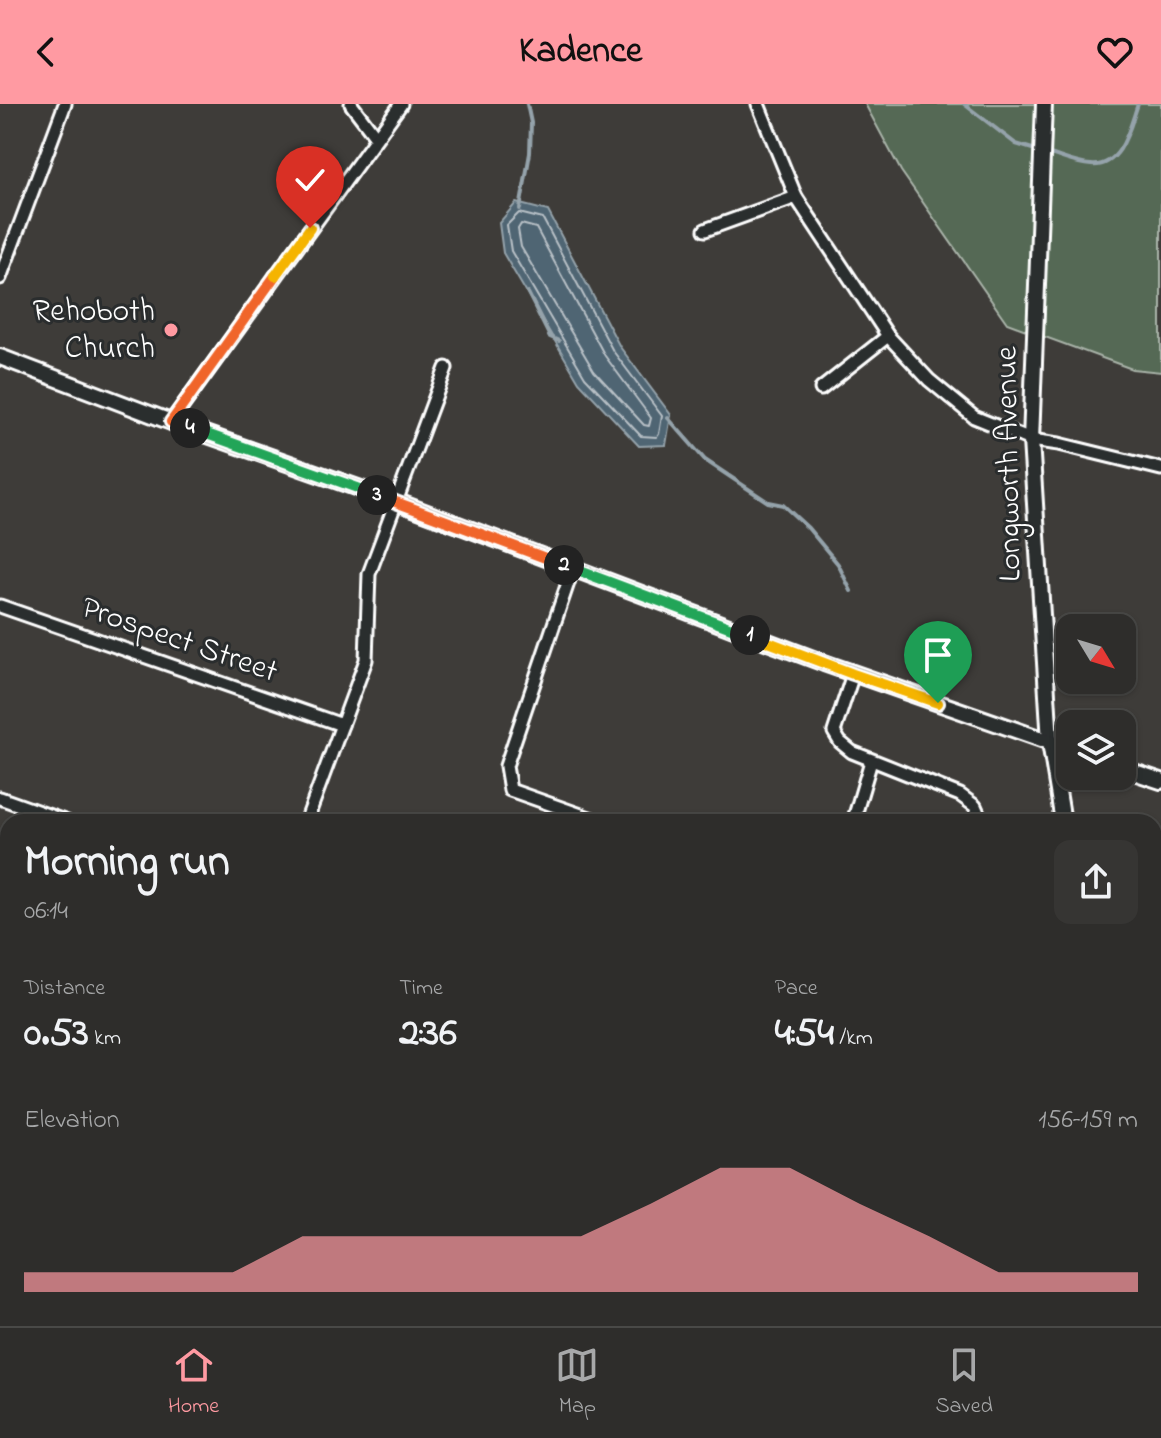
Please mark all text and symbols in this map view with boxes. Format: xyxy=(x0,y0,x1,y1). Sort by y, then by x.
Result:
text: Kadence xyxy=(519,26,642,79)
icon: back xyxy=(24,30,68,74)
icon: heart xyxy=(1093,30,1137,74)
pin xyxy=(276,146,344,228)
icon: check xyxy=(288,158,332,202)
place label: Rehoboth Church xyxy=(33,289,155,373)
marker: Rehoboth Church xyxy=(162,321,180,339)
street label: Longworth Avenue xyxy=(984,345,1036,582)
pin: 4 xyxy=(170,408,210,448)
text: 4 xyxy=(185,412,195,444)
pin: 3 xyxy=(357,475,397,515)
text: 3 xyxy=(372,479,382,511)
pin: 2 xyxy=(544,545,584,585)
text: 2 xyxy=(559,549,569,581)
street label: Prospect Street xyxy=(75,585,284,697)
north arrow xyxy=(1056,614,1136,694)
map controls xyxy=(1056,614,1136,790)
pin: 1 xyxy=(730,615,770,655)
text: 1 xyxy=(747,619,754,651)
pin xyxy=(904,621,972,703)
icon: arrive xyxy=(916,633,960,677)
button: layers xyxy=(1056,710,1136,790)
text: Morning run xyxy=(24,831,230,895)
button: share xyxy=(1054,840,1138,924)
text: 06:14 xyxy=(24,893,68,931)
text: Distance xyxy=(24,973,105,1005)
text: Time xyxy=(399,973,443,1005)
text: Pace xyxy=(775,973,818,1005)
text: 0.53 xyxy=(24,1005,89,1064)
text: 2:36 xyxy=(399,1005,457,1064)
text: 4:54 xyxy=(775,1005,834,1064)
text: km xyxy=(89,1023,121,1055)
text: /km xyxy=(834,1023,873,1055)
text: Elevation xyxy=(24,1102,120,1140)
text: 156–159 m xyxy=(1038,1102,1138,1140)
tab: Home xyxy=(168,1343,219,1423)
tab: Map xyxy=(555,1343,599,1423)
tab: Saved xyxy=(936,1343,993,1423)

